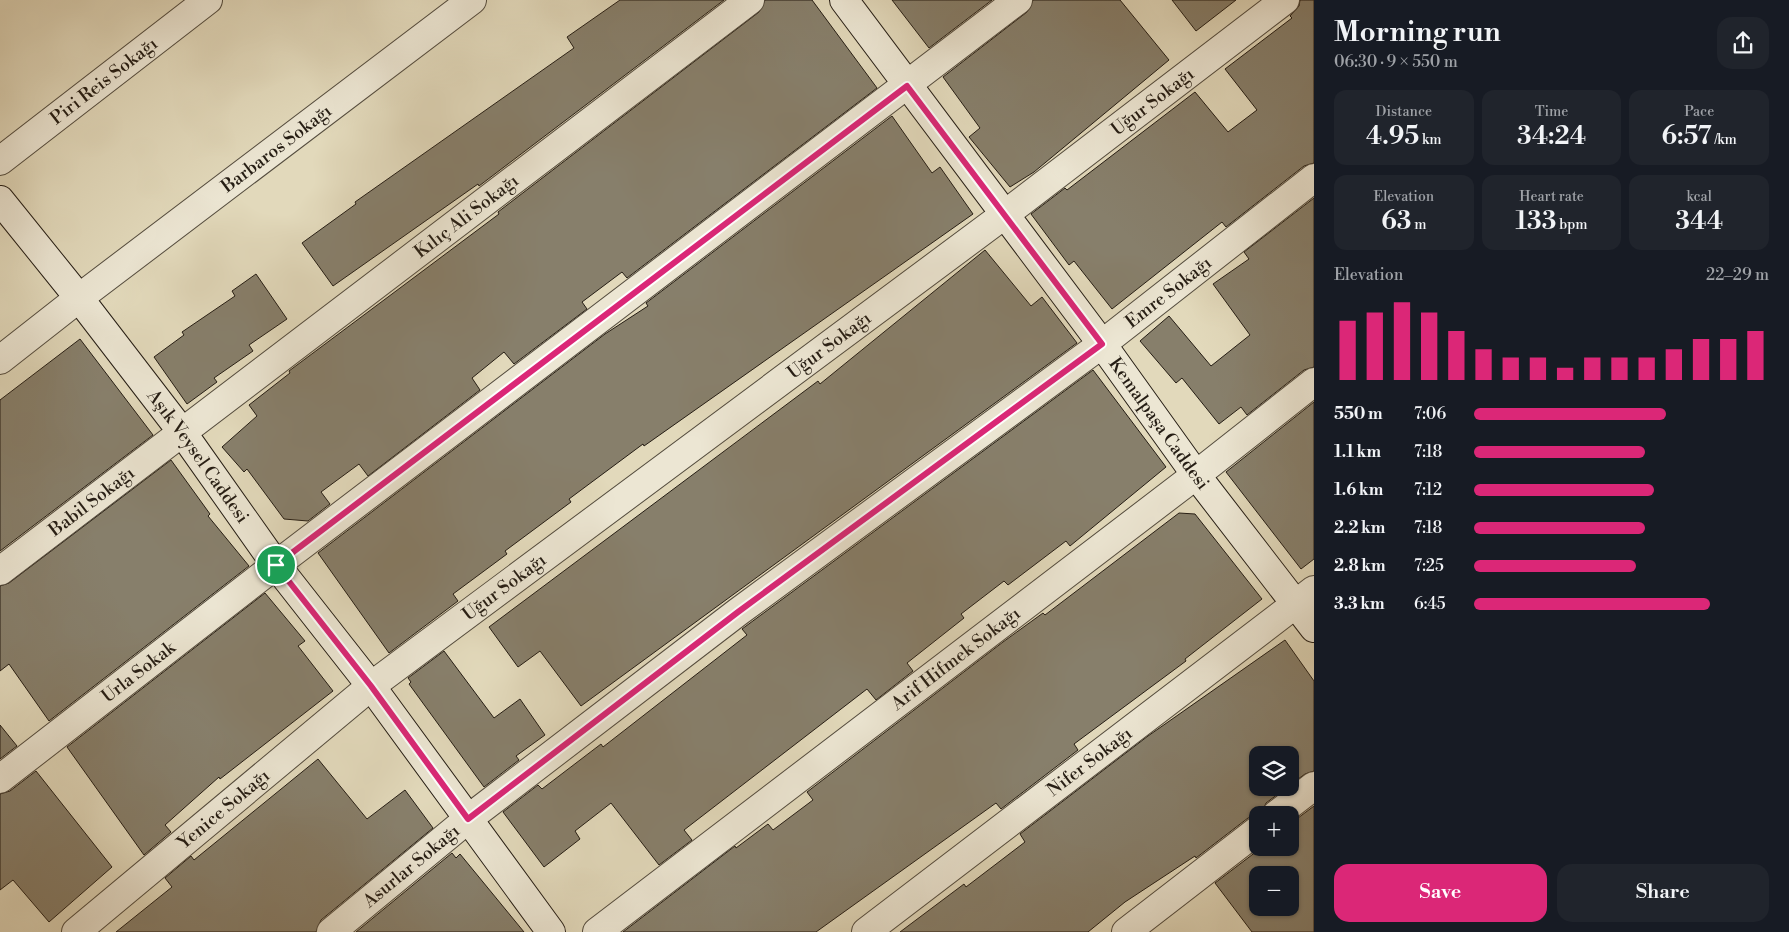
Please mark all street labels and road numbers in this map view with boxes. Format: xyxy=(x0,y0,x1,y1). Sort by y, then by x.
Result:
street label: Piri Reis Sokağı xyxy=(46,32,162,130)
street label: Uğur Sokağı xyxy=(1106,63,1199,141)
street label: Barbaros Sokağı xyxy=(216,99,337,199)
street label: Kılıç Ali Sokağı xyxy=(410,169,523,264)
street label: Emre Sokağı xyxy=(1121,252,1216,333)
street label: Uğur Sokağı xyxy=(783,307,876,384)
street label: Kemalpaşa Caddesi xyxy=(1103,353,1214,495)
street label: Aşık Veysel Caddesi xyxy=(141,384,254,528)
street label: Babil Sokağı xyxy=(44,462,139,542)
street label: Uğur Sokağı xyxy=(458,549,551,626)
street label: Arif Hifmek Sokağı xyxy=(886,602,1025,716)
street label: Urla Sokak xyxy=(97,635,181,708)
street label: Nifer Sokağı xyxy=(1043,722,1137,802)
street label: Yenice Sokağı xyxy=(172,764,275,855)
street label: Asurlar Sokağı xyxy=(358,820,465,914)

